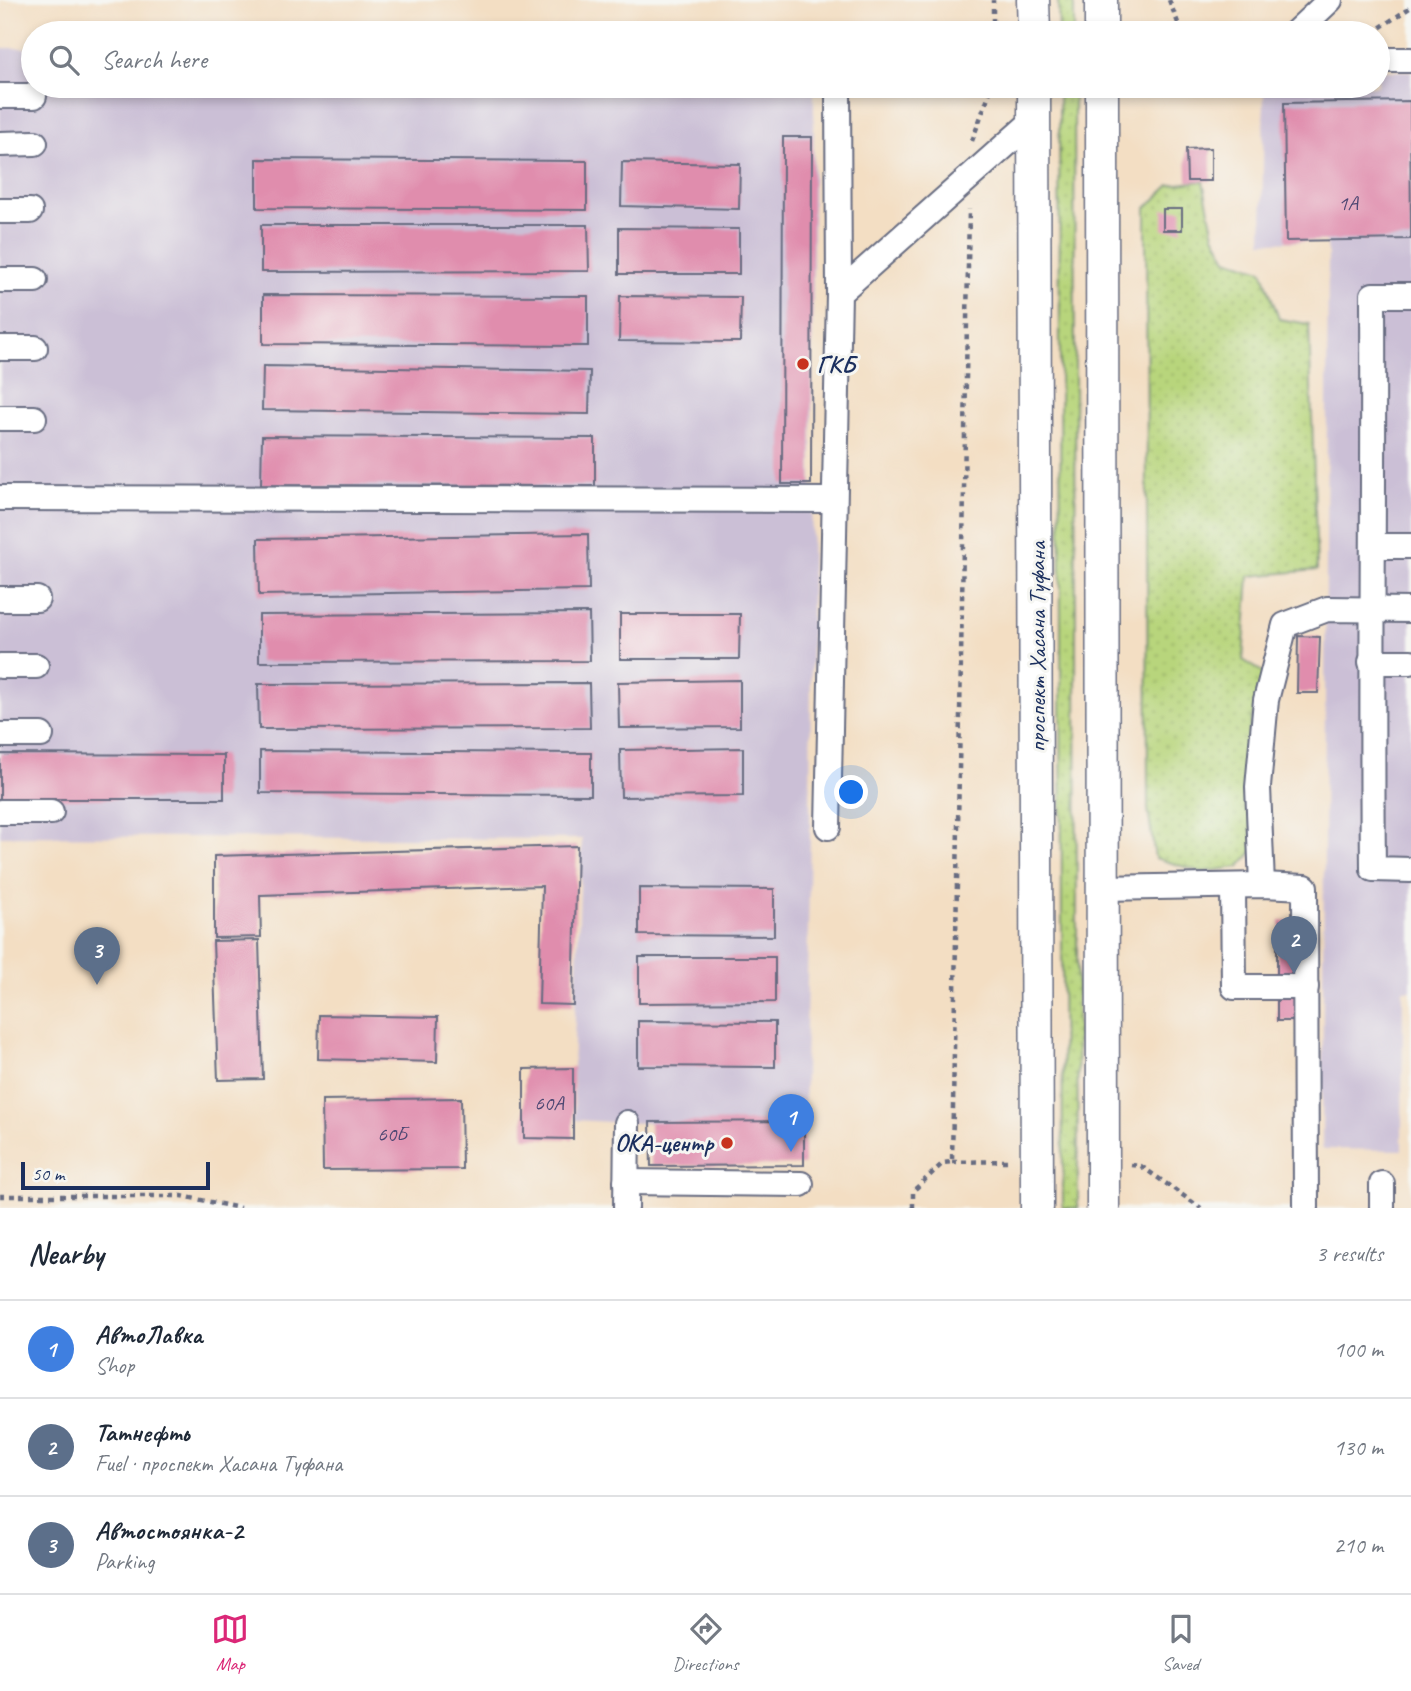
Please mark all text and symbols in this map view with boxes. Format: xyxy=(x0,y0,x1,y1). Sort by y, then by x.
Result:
search box xyxy=(21,21,1390,98)
icon: search xyxy=(45,41,83,79)
text: Search here xyxy=(101,43,207,76)
house number: 1А xyxy=(1338,190,1359,216)
place label: ГКБ xyxy=(817,349,858,379)
marker: ГКБ xyxy=(795,356,811,372)
street label: проспект Хасана Туфана xyxy=(1022,540,1052,752)
your location xyxy=(834,775,868,809)
pin: 2 xyxy=(1271,916,1317,974)
pin: 3 xyxy=(74,927,120,985)
house number: 60А xyxy=(534,1090,565,1116)
pin: 1 xyxy=(768,1094,814,1152)
house number: 60Б xyxy=(377,1121,410,1147)
place label: ОКА-центр xyxy=(615,1128,715,1158)
marker: ОКА-центр xyxy=(719,1135,735,1151)
scale bar xyxy=(21,1159,210,1191)
text: 50 m xyxy=(32,1162,64,1186)
text: Nearby xyxy=(28,1235,104,1273)
text: 3 results xyxy=(1316,1239,1383,1268)
text: АвтоЛавка xyxy=(95,1318,202,1351)
text: 1 xyxy=(46,1335,56,1364)
text: 100 m xyxy=(1334,1335,1383,1364)
text: Shop xyxy=(95,1351,134,1380)
text: Татнефть xyxy=(95,1416,189,1449)
text: 2 xyxy=(46,1433,56,1462)
text: 130 m xyxy=(1334,1433,1383,1462)
text: Fuel · проспект Хасана Туфана xyxy=(95,1449,342,1478)
text: Автостоянка-2 xyxy=(95,1514,243,1547)
text: 3 xyxy=(46,1531,56,1560)
text: 210 m xyxy=(1334,1531,1383,1560)
text: Parking xyxy=(95,1547,154,1576)
tab: Map xyxy=(211,1610,249,1676)
tab: Directions xyxy=(672,1610,739,1676)
tab: Saved xyxy=(1162,1610,1200,1676)

